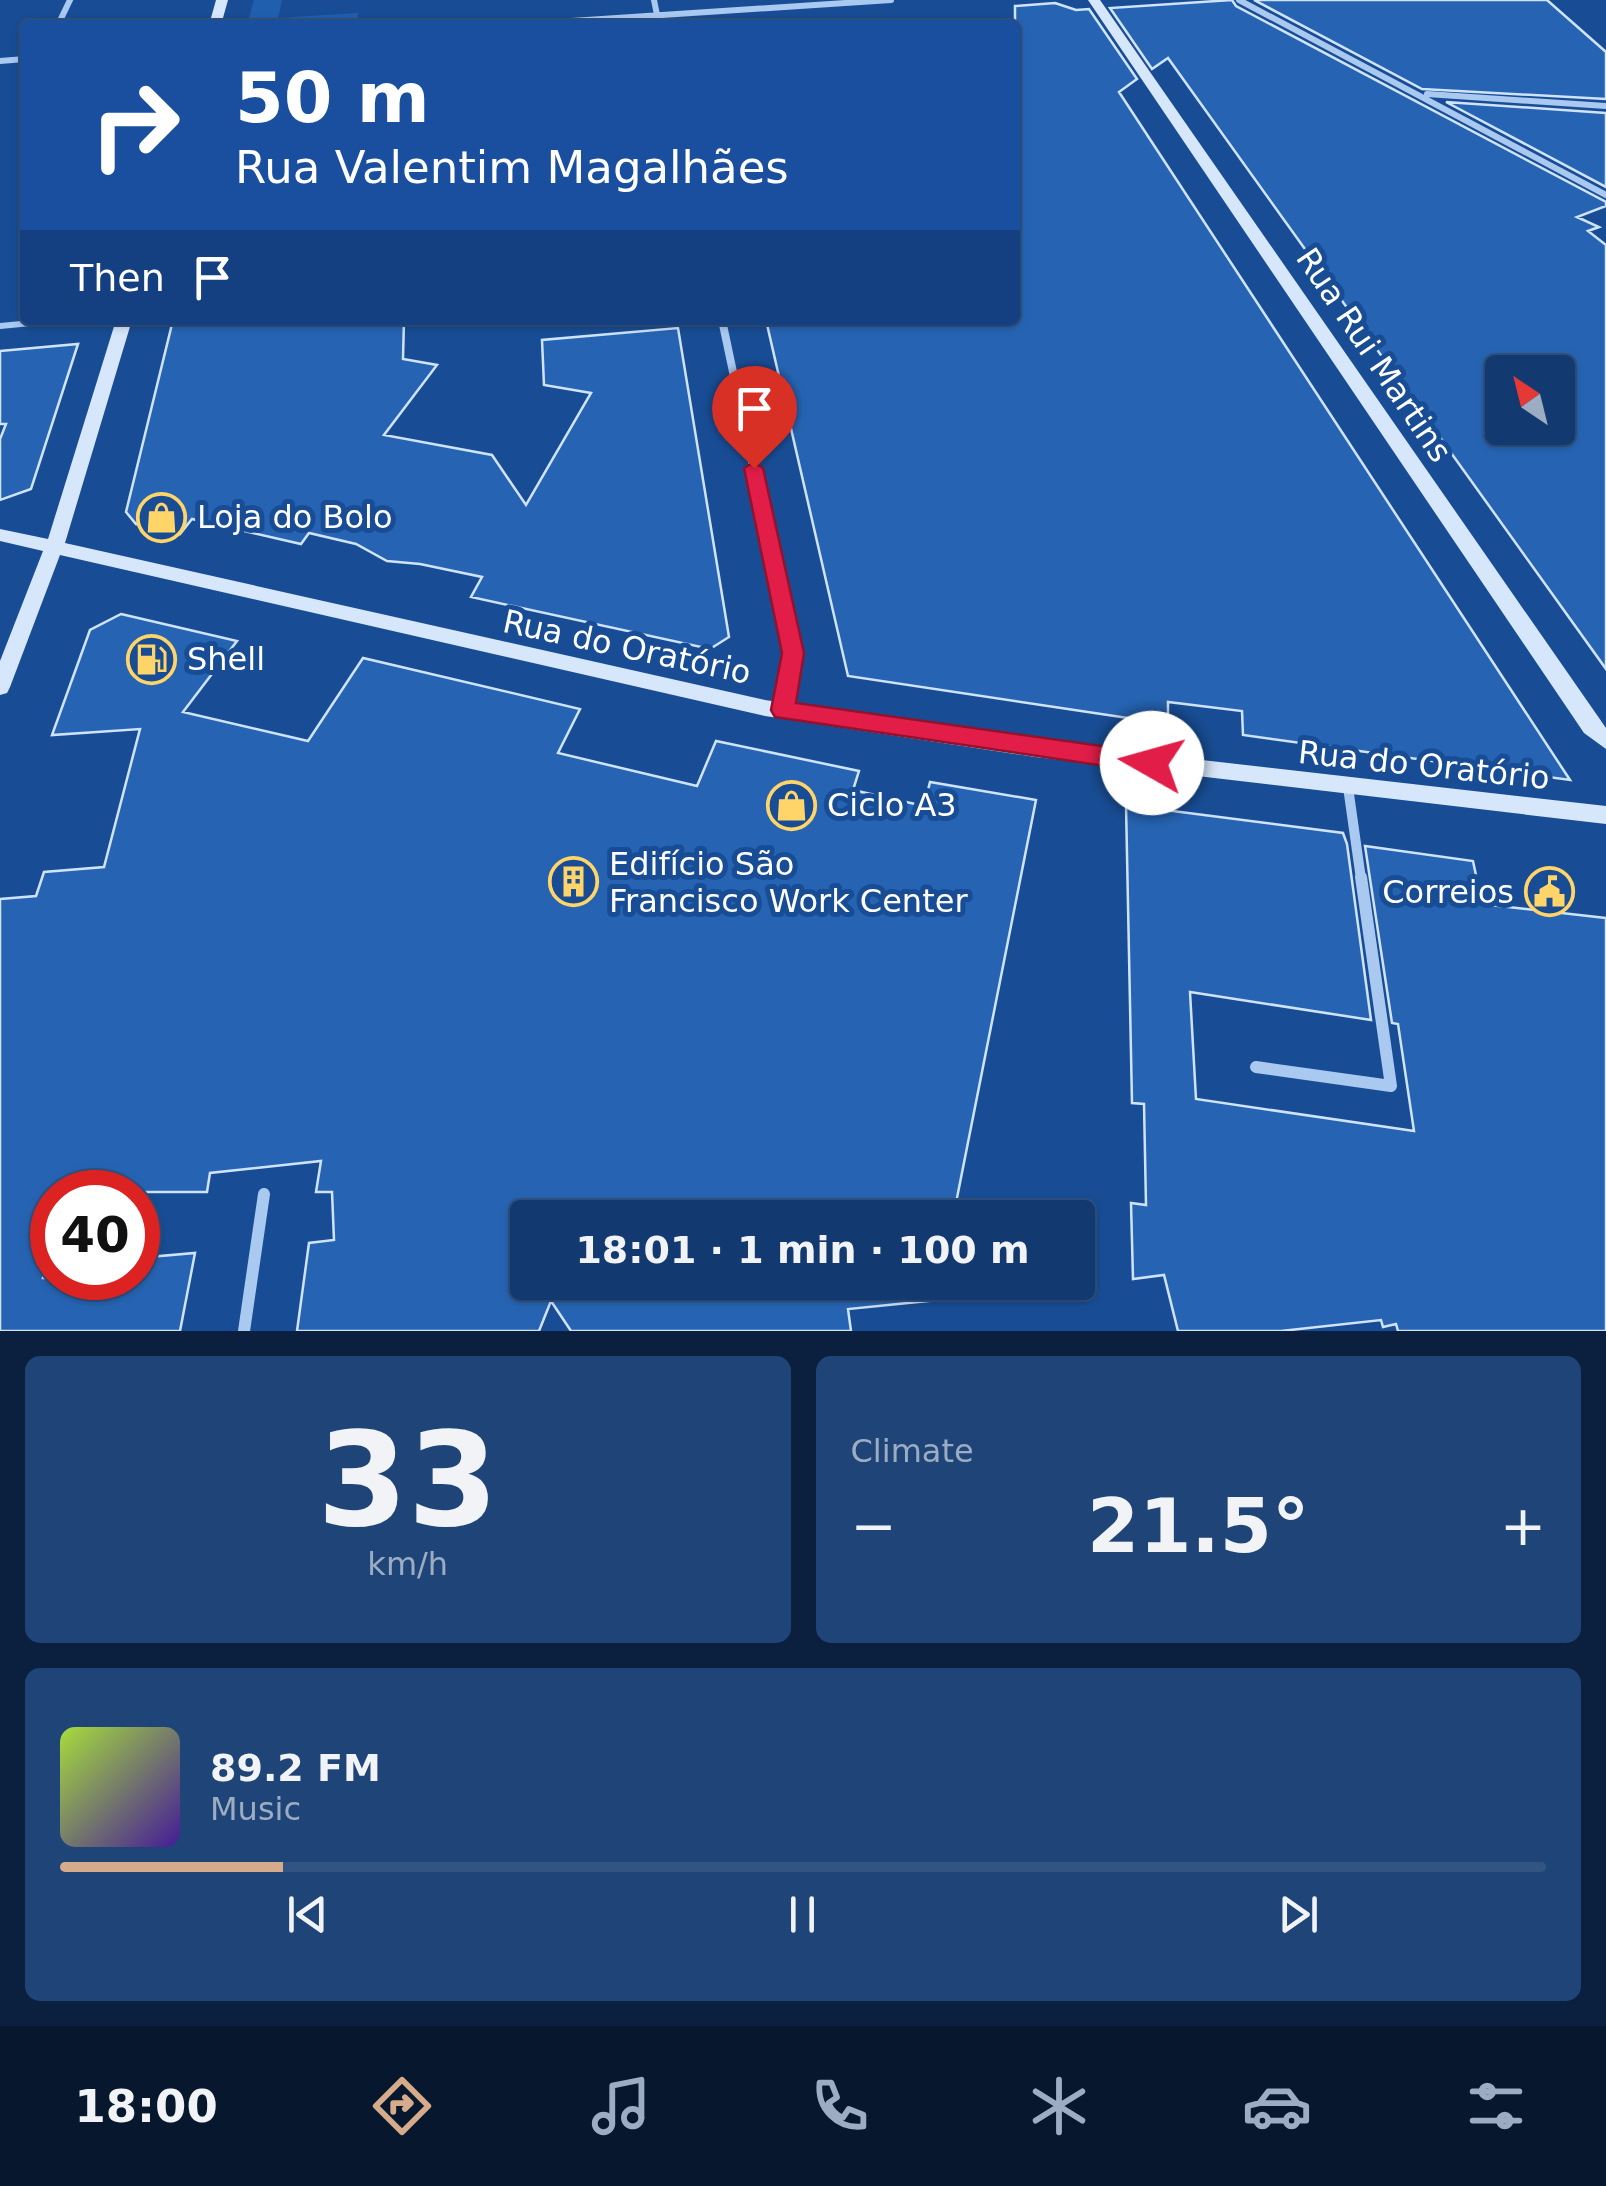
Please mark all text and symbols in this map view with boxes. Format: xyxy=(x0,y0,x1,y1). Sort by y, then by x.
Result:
text: 50 m xyxy=(235,57,430,139)
icon: right xyxy=(70,60,200,190)
text: Rua Valentim Magalhães xyxy=(235,141,789,194)
street label: Rua Rui Martins xyxy=(1288,241,1460,469)
icon: arrive xyxy=(185,250,240,305)
text: Then xyxy=(70,256,165,300)
north arrow xyxy=(1485,355,1575,445)
map controls xyxy=(1485,355,1575,445)
pin xyxy=(712,366,797,469)
icon: arrive xyxy=(727,381,782,436)
shop icon: Loja do Bolo xyxy=(136,491,188,543)
place label: Loja do Bolo xyxy=(197,498,393,536)
street label: Rua do Oratório xyxy=(499,602,755,692)
fuel station icon: Shell xyxy=(126,633,178,685)
place label: Shell xyxy=(187,640,265,678)
position arrow xyxy=(1100,711,1204,815)
street label: Rua do Oratório xyxy=(1296,733,1552,797)
shop icon: Ciclo A3 xyxy=(766,779,818,831)
place label: Ciclo A3 xyxy=(827,786,957,824)
place label: Edifício São Francisco Work Center xyxy=(609,845,968,920)
building icon: Edifício São Francisco Work Center xyxy=(548,856,600,908)
public building icon: Correios xyxy=(1523,866,1575,918)
place label: Correios xyxy=(1382,873,1514,911)
speed limit sign: 40 xyxy=(30,1170,160,1300)
text: 18:01 · 1 min · 100 m xyxy=(575,1228,1030,1272)
text: 33 xyxy=(317,1404,498,1556)
text: Climate xyxy=(851,1432,974,1470)
text: 21.5° xyxy=(1087,1482,1310,1570)
text: − xyxy=(851,1494,897,1558)
text: + xyxy=(1500,1494,1546,1558)
text: km/h xyxy=(367,1545,448,1583)
text: 89.2 FM xyxy=(210,1746,381,1790)
text: Music xyxy=(210,1790,301,1828)
icon: previous xyxy=(280,1887,335,1942)
icon: pause xyxy=(775,1887,830,1942)
icon: next xyxy=(1271,1887,1326,1942)
icon: directions xyxy=(367,2071,437,2141)
icon: music xyxy=(586,2071,656,2141)
icon: phone xyxy=(805,2071,875,2141)
icon: climate xyxy=(1024,2071,1094,2141)
icon: car xyxy=(1242,2071,1312,2141)
icon: filters xyxy=(1461,2071,1531,2141)
text: 18:00 xyxy=(74,2080,218,2133)

